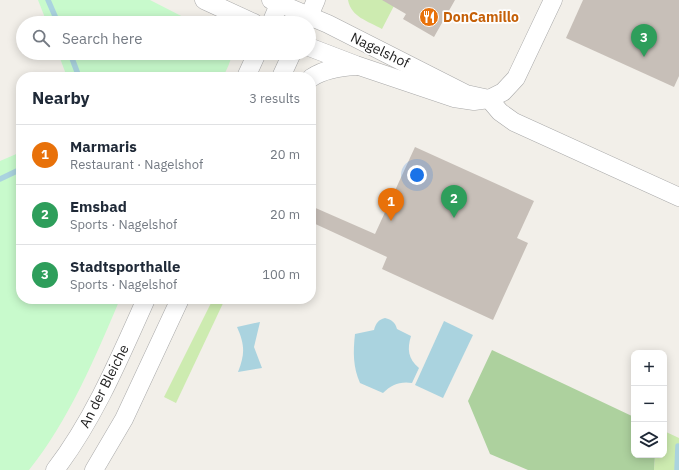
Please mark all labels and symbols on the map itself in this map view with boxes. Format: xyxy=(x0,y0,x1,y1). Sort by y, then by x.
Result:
restaurant icon: DonCamillo xyxy=(418,6,440,28)
place label: DonCamillo xyxy=(443,8,519,26)
pin: 3 xyxy=(631,24,657,57)
street label: Nagelshof xyxy=(348,28,413,72)
your location xyxy=(407,165,427,185)
pin: 2 xyxy=(441,185,467,218)
pin: 1 xyxy=(378,188,404,221)
street label: An der Bleiche xyxy=(75,341,133,431)

